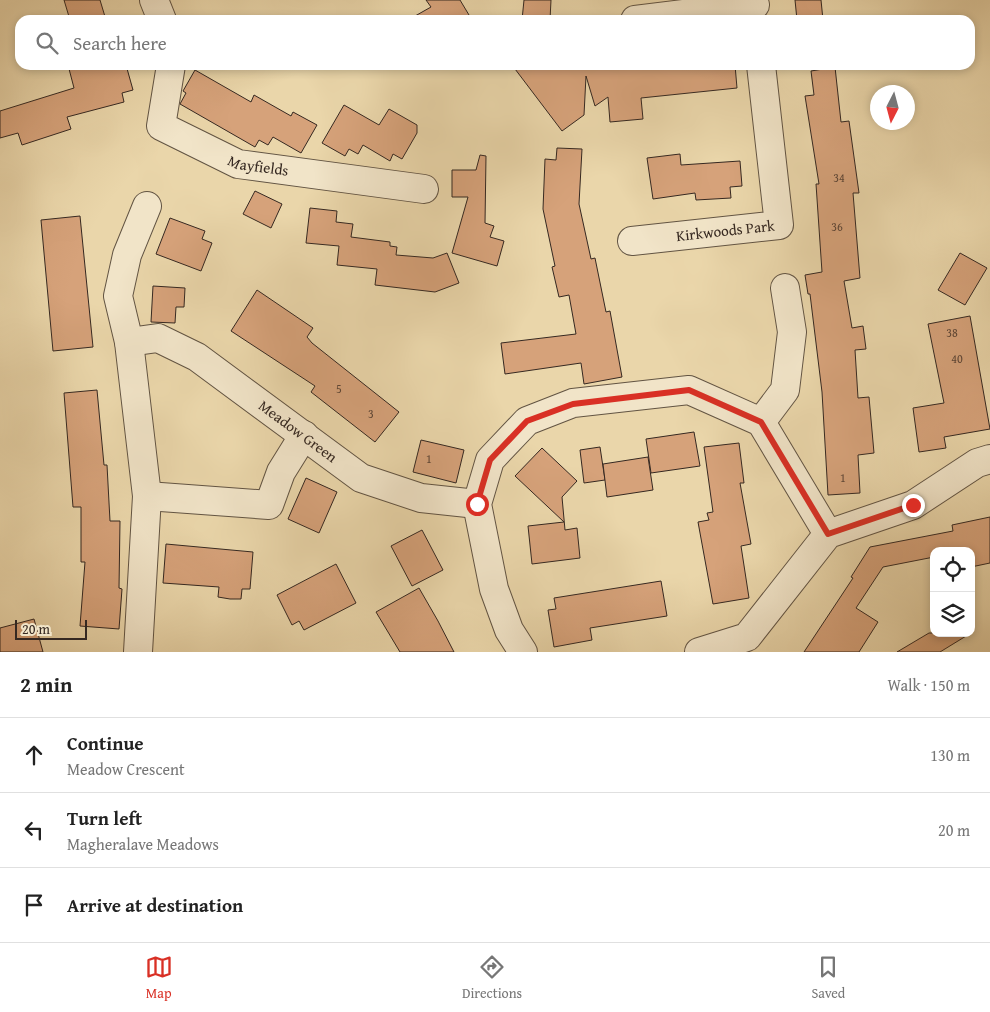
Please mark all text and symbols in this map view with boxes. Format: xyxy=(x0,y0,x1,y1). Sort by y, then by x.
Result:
search box xyxy=(15,15,975,70)
icon: search xyxy=(33,29,61,57)
text: Search here xyxy=(73,29,167,57)
north arrow xyxy=(870,85,915,130)
street label: Mayfields xyxy=(224,150,290,181)
house number: 34 xyxy=(833,169,845,186)
street label: Kirkwoods Park xyxy=(675,214,776,246)
house number: 36 xyxy=(831,218,843,235)
house number: 38 xyxy=(946,324,958,341)
house number: 40 xyxy=(951,350,963,367)
house number: 5 xyxy=(336,380,342,397)
street label: Meadow Green xyxy=(254,395,342,467)
house number: 3 xyxy=(368,405,374,422)
house number: 1 xyxy=(426,450,432,467)
house number: 1 xyxy=(840,469,846,486)
route start xyxy=(466,493,489,516)
route end xyxy=(902,494,925,517)
map controls xyxy=(930,547,975,637)
button: locate xyxy=(930,547,975,592)
button: layers xyxy=(930,592,975,637)
scale bar xyxy=(15,617,88,640)
text: 20 m xyxy=(22,619,50,639)
text: 2 min xyxy=(20,669,72,700)
text: Walk · 150 m xyxy=(887,673,970,697)
text: Continue xyxy=(67,729,144,757)
icon: ahead xyxy=(20,741,48,769)
text: 130 m xyxy=(930,743,970,767)
text: Meadow Crescent xyxy=(67,757,185,781)
text: Turn left xyxy=(67,804,142,832)
icon: left xyxy=(20,816,48,844)
text: 20 m xyxy=(938,818,970,842)
text: Magheralave Meadows xyxy=(67,832,219,856)
icon: arrive xyxy=(20,891,48,919)
text: Arrive at destination xyxy=(67,891,243,919)
tab: Map xyxy=(145,953,173,1003)
tab: Directions xyxy=(462,953,522,1003)
tab: Saved xyxy=(811,953,845,1003)

